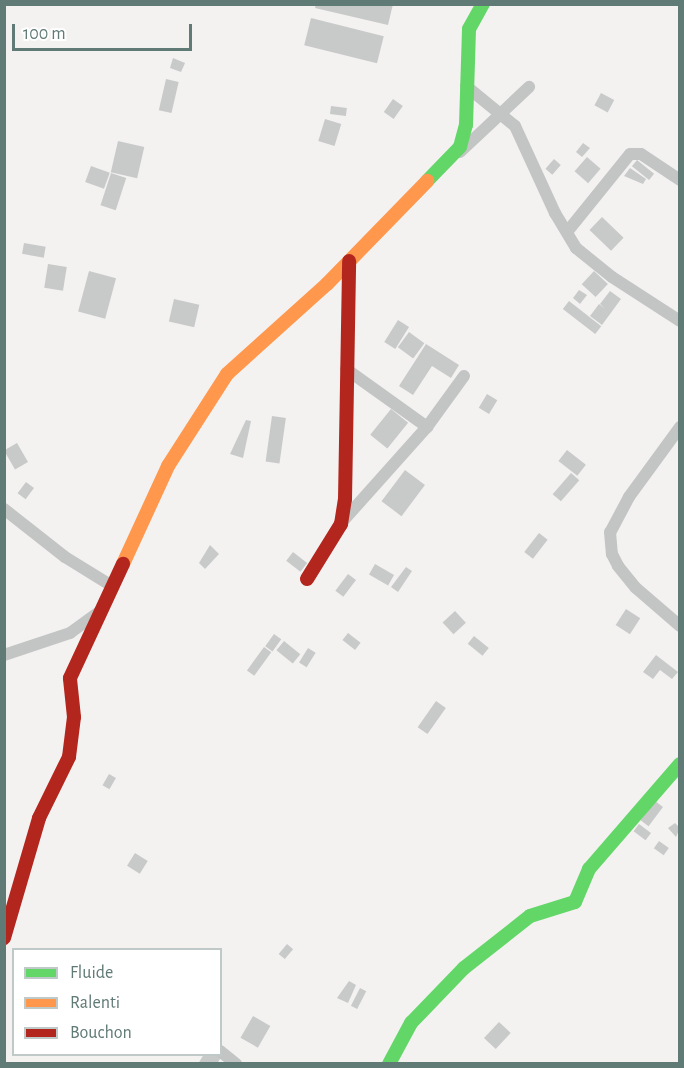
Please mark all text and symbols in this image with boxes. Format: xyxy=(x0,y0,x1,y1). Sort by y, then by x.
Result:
scale bar xyxy=(15,12,195,50)
text: 100 m xyxy=(23,25,66,43)
legend xyxy=(12,948,222,1056)
text: Fluide xyxy=(70,964,113,982)
text: Ralenti xyxy=(70,994,120,1012)
text: Bouchon xyxy=(70,1024,132,1042)

